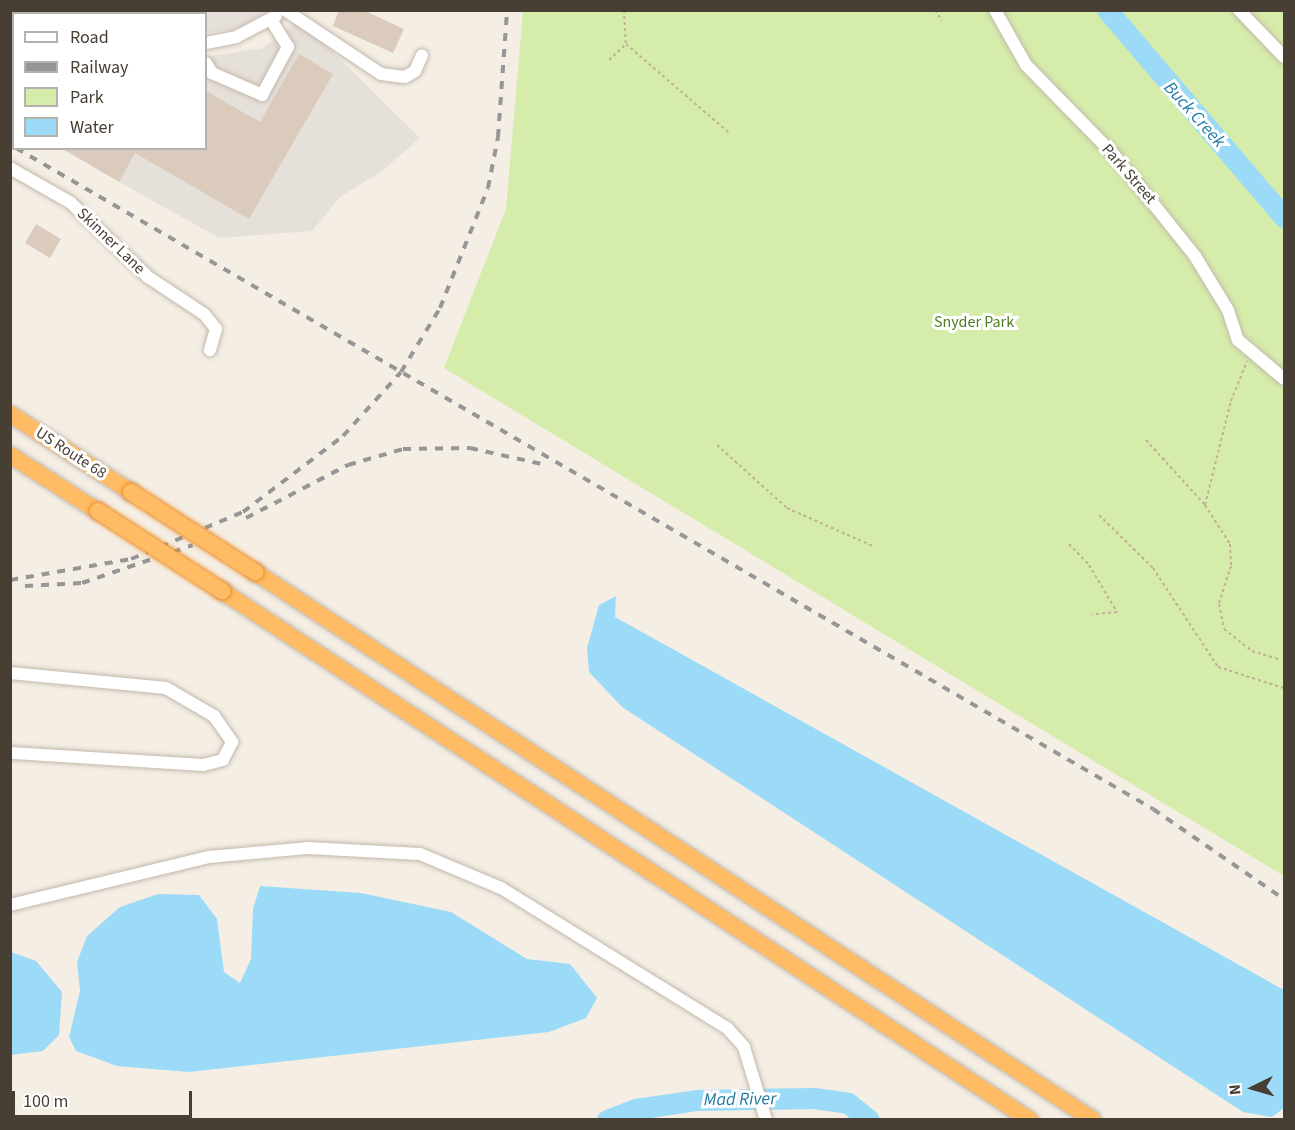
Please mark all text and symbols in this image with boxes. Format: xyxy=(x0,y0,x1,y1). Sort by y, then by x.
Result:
legend xyxy=(12,12,207,150)
text: Road xyxy=(70,25,109,50)
text: Railway xyxy=(70,55,129,80)
water label: Buck Creek xyxy=(1159,78,1229,152)
text: Park xyxy=(70,85,104,110)
text: Water xyxy=(70,115,114,140)
street label: Park Street xyxy=(1098,140,1160,208)
street label: Skinner Lane xyxy=(73,204,149,278)
park label: Snyder Park xyxy=(934,312,1014,332)
street label: US Route 68 xyxy=(32,423,110,483)
north arrow xyxy=(1223,1058,1283,1118)
scale bar xyxy=(15,1079,195,1117)
text: N xyxy=(1224,1083,1246,1096)
text: 100 m xyxy=(23,1089,68,1114)
water label: Mad River xyxy=(704,1089,776,1111)

